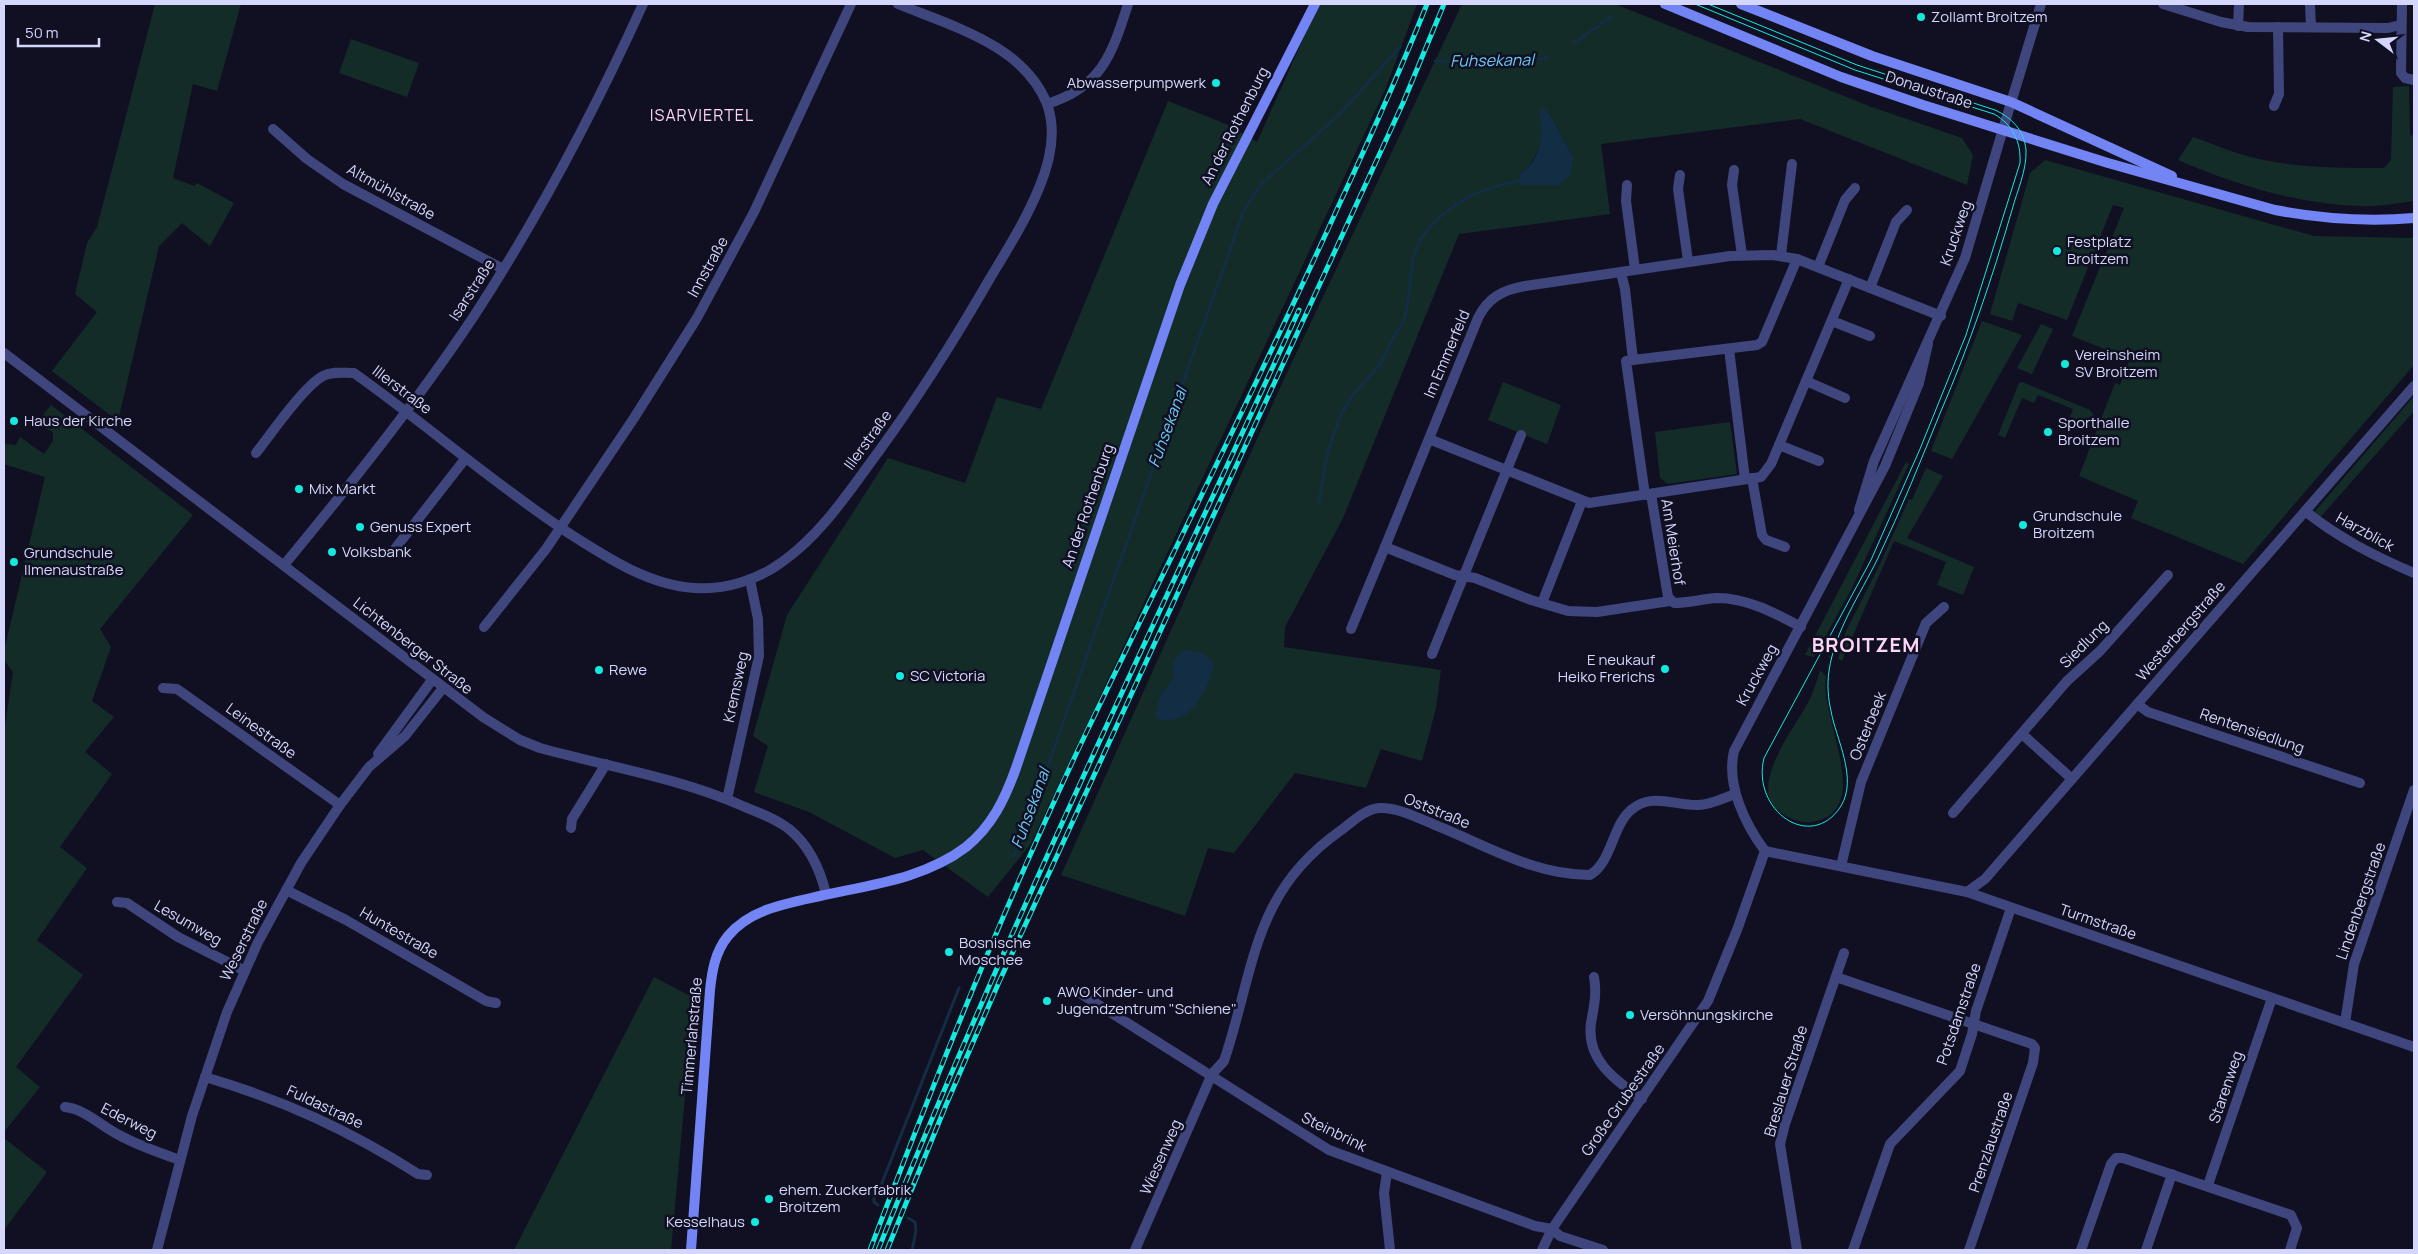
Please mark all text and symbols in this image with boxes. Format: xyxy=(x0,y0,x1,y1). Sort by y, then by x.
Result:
place label: Zollamt Broitzem xyxy=(1931,6,2048,27)
marker: Zollamt Broitzem xyxy=(1915,11,1927,23)
scale bar xyxy=(18,15,99,47)
north arrow xyxy=(2353,15,2403,65)
text: 50 m xyxy=(25,22,59,43)
text: N xyxy=(2355,29,2376,44)
water label: Fuhsekanal xyxy=(1450,48,1536,72)
street label: An der Rothenburg xyxy=(1196,63,1273,188)
street label: Donaustraße xyxy=(1883,66,1975,114)
place label: Abwasserpumpwerk xyxy=(1067,72,1207,93)
marker: Abwasserpumpwerk xyxy=(1210,77,1222,89)
district label: ISARVIERTEL xyxy=(650,104,754,126)
street label: Altmühlstraße xyxy=(343,159,439,225)
street label: Kruckweg xyxy=(1935,197,1976,268)
place label: Festplatz Broitzem xyxy=(2067,231,2132,269)
street label: Innstraße xyxy=(682,232,733,301)
marker: Festplatz Broitzem xyxy=(2051,245,2063,257)
street label: Isarstraße xyxy=(444,255,500,325)
street label: Im Emmerfeld xyxy=(1419,307,1474,401)
place label: Vereinsheim SV Broitzem xyxy=(2075,344,2160,382)
marker: Vereinsheim SV Broitzem xyxy=(2059,358,2071,370)
street label: Illerstraße xyxy=(368,360,437,419)
water label: Fuhsekanal xyxy=(1142,382,1192,470)
street label: Illerstraße xyxy=(839,405,897,474)
place label: Haus der Kirche xyxy=(24,410,132,431)
place label: Sporthalle Broitzem xyxy=(2058,412,2130,450)
marker: Haus der Kirche xyxy=(8,415,20,427)
marker: Sporthalle Broitzem xyxy=(2042,426,2054,438)
street label: An der Rothenburg xyxy=(1056,441,1119,571)
place label: Mix Markt xyxy=(309,478,376,499)
marker: Mix Markt xyxy=(293,483,305,495)
street label: Am Meierhof xyxy=(1656,497,1691,587)
place label: Grundschule Broitzem xyxy=(2033,505,2122,543)
street label: Harzblick xyxy=(2332,507,2399,556)
place label: Genuss Expert xyxy=(370,516,471,537)
marker: Grundschule Broitzem xyxy=(2017,519,2029,531)
marker: Genuss Expert xyxy=(354,521,366,533)
place label: Volksbank xyxy=(342,541,412,562)
place label: Grundschule Ilmenaustraße xyxy=(24,542,124,580)
marker: Volksbank xyxy=(326,546,338,558)
marker: Grundschule Ilmenaustraße xyxy=(8,556,20,568)
street label: Westerbergstraße xyxy=(2131,576,2230,685)
street label: Lichtenberger Straße xyxy=(349,592,478,699)
street label: Siedlung xyxy=(2055,615,2112,672)
district label: BROITZEM xyxy=(1812,631,1920,658)
street label: Kruckweg xyxy=(1731,640,1782,710)
place label: E neukauf Heiko Frerichs xyxy=(1558,649,1656,687)
street label: Kremsweg xyxy=(718,650,753,724)
place label: Rewe xyxy=(609,659,647,680)
marker: E neukauf Heiko Frerichs xyxy=(1659,663,1671,675)
marker: Rewe xyxy=(593,664,605,676)
place label: SC Victoria xyxy=(910,665,985,686)
marker: SC Victoria xyxy=(894,670,906,682)
street label: Osterbeek xyxy=(1844,688,1891,763)
street label: Leinestraße xyxy=(222,698,301,764)
street label: Rentensiedlung xyxy=(2197,703,2307,758)
water label: Fuhsekanal xyxy=(1005,763,1055,851)
street label: Oststraße xyxy=(1401,788,1474,833)
street label: Lindenbergstraße xyxy=(2331,839,2391,962)
street label: Lesumweg xyxy=(151,895,226,950)
street label: Weserstraße xyxy=(215,895,273,984)
street label: Turmstraße xyxy=(2057,899,2140,945)
street label: Huntestraße xyxy=(356,902,443,964)
place label: Bosnische Moschee xyxy=(959,932,1031,970)
marker: Bosnische Moschee xyxy=(943,946,955,958)
street label: Potsdamstraße xyxy=(1931,960,1986,1068)
street label: Timmerlahstraße xyxy=(676,976,707,1096)
place label: AWO Kinder- und Jugendzentrum "Schiene" xyxy=(1057,981,1237,1019)
marker: AWO Kinder- und Jugendzentrum "Schiene" xyxy=(1041,995,1053,1007)
place label: Versöhnungskirche xyxy=(1640,1004,1774,1025)
marker: Versöhnungskirche xyxy=(1624,1009,1636,1021)
street label: Breslauer Straße xyxy=(1759,1022,1813,1139)
street label: Große Grubestraße xyxy=(1576,1039,1669,1160)
street label: Starenweg xyxy=(2203,1048,2248,1126)
street label: Fuldastraße xyxy=(283,1080,367,1134)
street label: Prenzlaustraße xyxy=(1963,1088,2018,1195)
street label: Ederweg xyxy=(98,1097,161,1144)
street label: Steinbrink xyxy=(1298,1107,1371,1157)
street label: Wiesenweg xyxy=(1135,1116,1186,1198)
place label: ehem. Zuckerfabrik Broitzem xyxy=(779,1179,912,1217)
marker: ehem. Zuckerfabrik Broitzem xyxy=(763,1193,775,1205)
place label: Kesselhaus xyxy=(666,1211,745,1232)
marker: Kesselhaus xyxy=(749,1216,761,1228)

